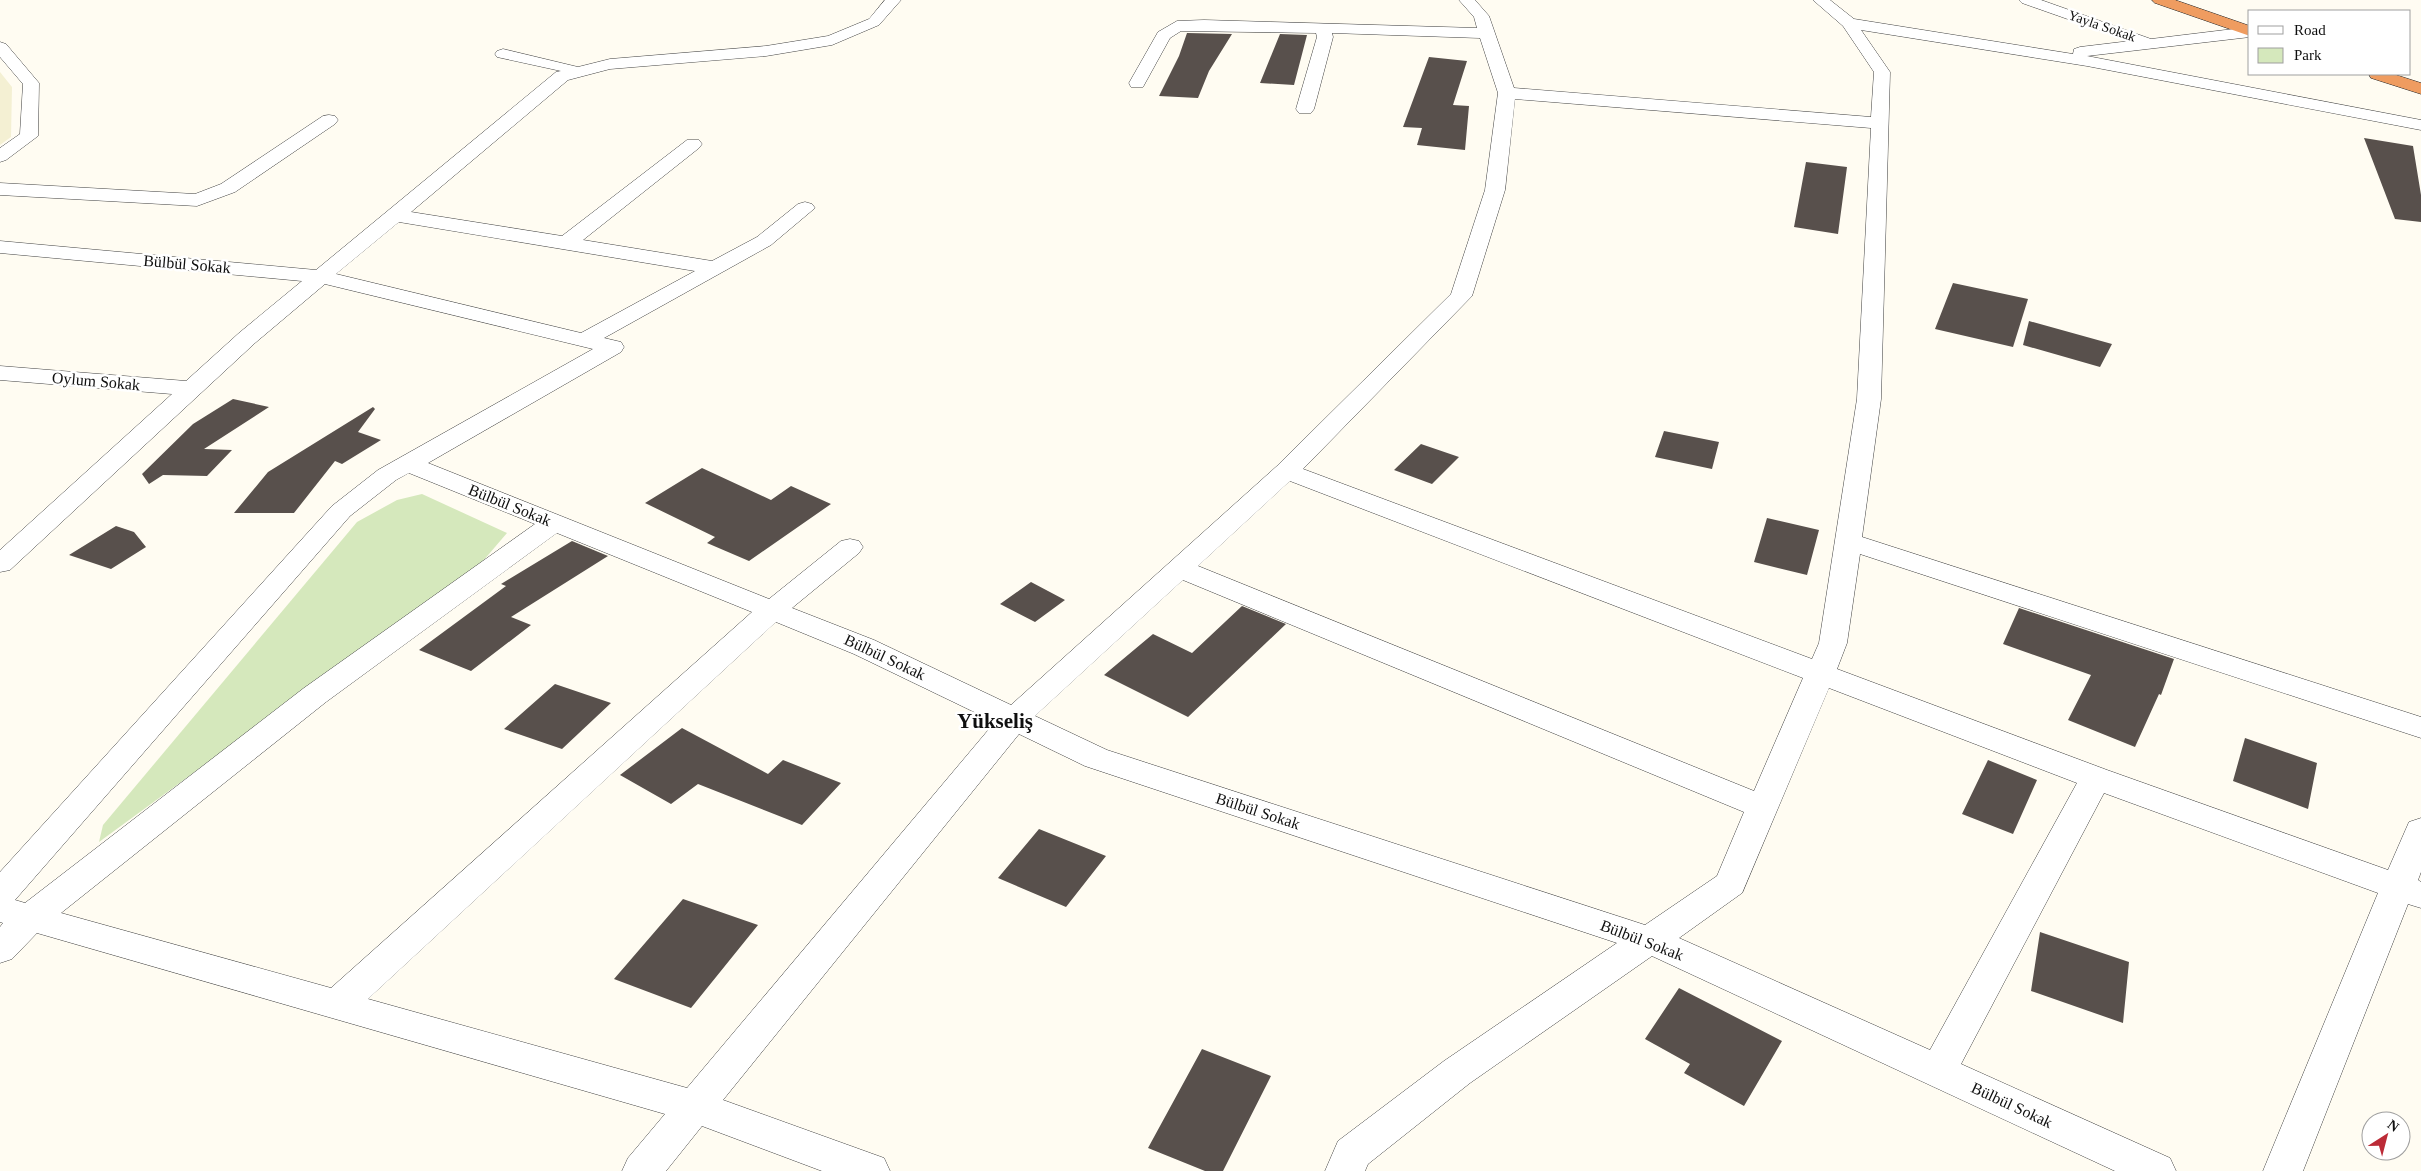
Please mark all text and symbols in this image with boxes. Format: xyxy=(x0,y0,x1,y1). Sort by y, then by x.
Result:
street label: Yayla Sokak xyxy=(2066,7,2138,45)
legend xyxy=(2248,10,2411,75)
text: Road xyxy=(2294,22,2326,38)
text: Park xyxy=(2294,47,2322,63)
street label: Bülbül Sokak xyxy=(143,252,231,276)
street label: Oylum Sokak xyxy=(51,369,141,394)
street label: Bülbül Sokak xyxy=(466,481,554,529)
street label: Bülbül Sokak xyxy=(842,631,928,683)
district label: Yükseliş xyxy=(957,709,1033,733)
street label: Bülbül Sokak xyxy=(1214,789,1302,833)
street label: Bülbül Sokak xyxy=(1598,916,1686,964)
street label: Bülbül Sokak xyxy=(1969,1079,2055,1131)
north arrow xyxy=(2361,1111,2411,1161)
text: N xyxy=(2385,1117,2402,1135)

